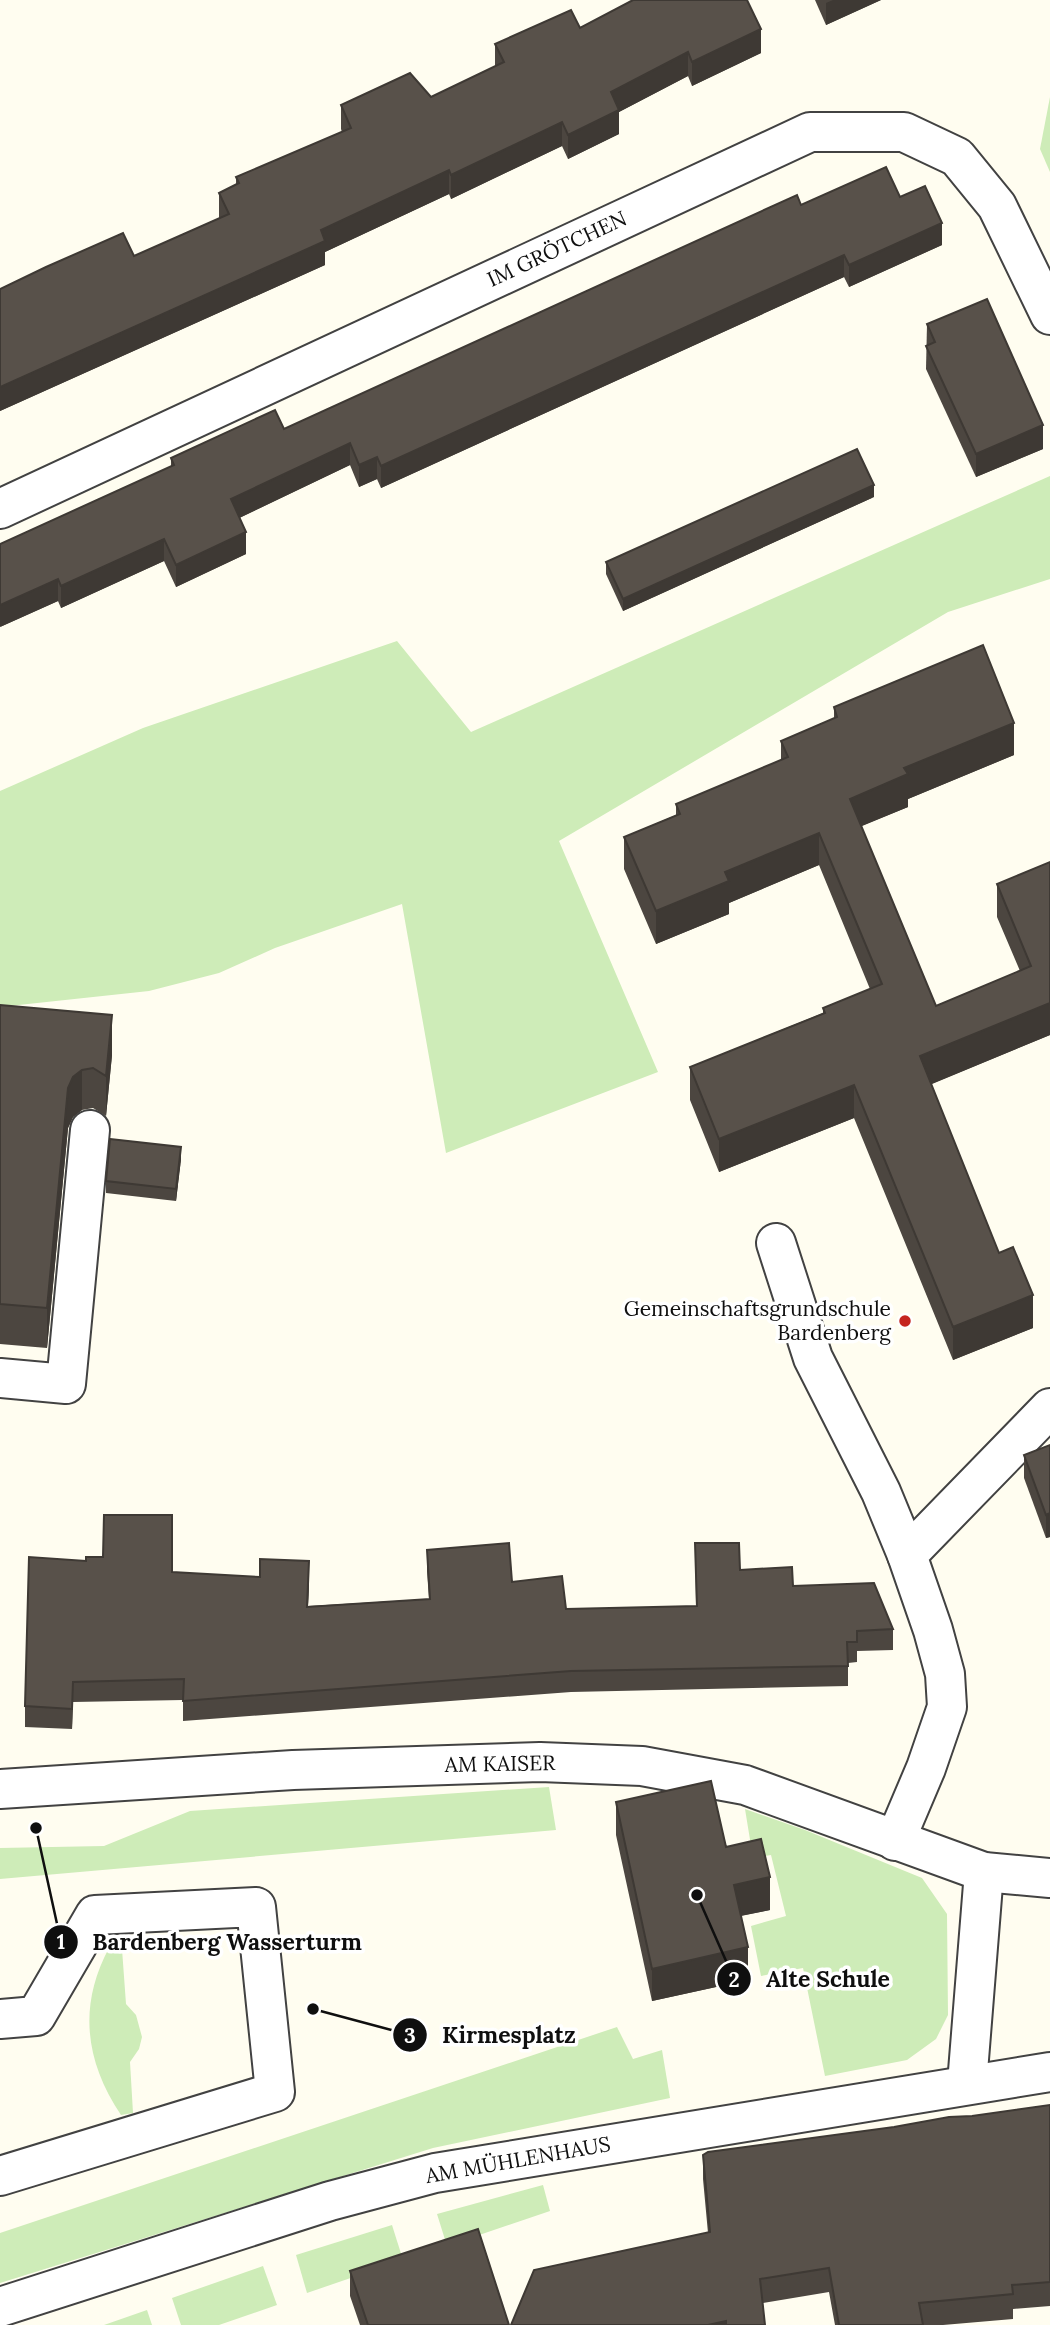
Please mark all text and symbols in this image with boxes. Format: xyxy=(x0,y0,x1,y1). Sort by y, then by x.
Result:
street label: IM GRÖTCHEN xyxy=(483,204,631,293)
place label: Gemeinschaftsgrundschule Bardenberg xyxy=(624,1295,891,1346)
marker: Gemeinschaftsgrundschule Bardenberg xyxy=(897,1313,913,1329)
street label: AM KAISER xyxy=(443,1749,556,1778)
callout: Bardenberg Wasserturm xyxy=(44,1920,376,1964)
text: Bardenberg Wasserturm xyxy=(92,1927,362,1956)
text: 1 xyxy=(57,1928,65,1955)
callout: Alte Schule xyxy=(717,1957,904,2001)
text: Alte Schule xyxy=(766,1964,890,1993)
text: 2 xyxy=(728,1966,740,1993)
callout: Kirmesplatz xyxy=(393,2013,590,2057)
text: Kirmesplatz xyxy=(442,2020,576,2049)
text: 3 xyxy=(404,2022,416,2049)
street label: AM MÜHLENHAUS xyxy=(422,2130,613,2189)

